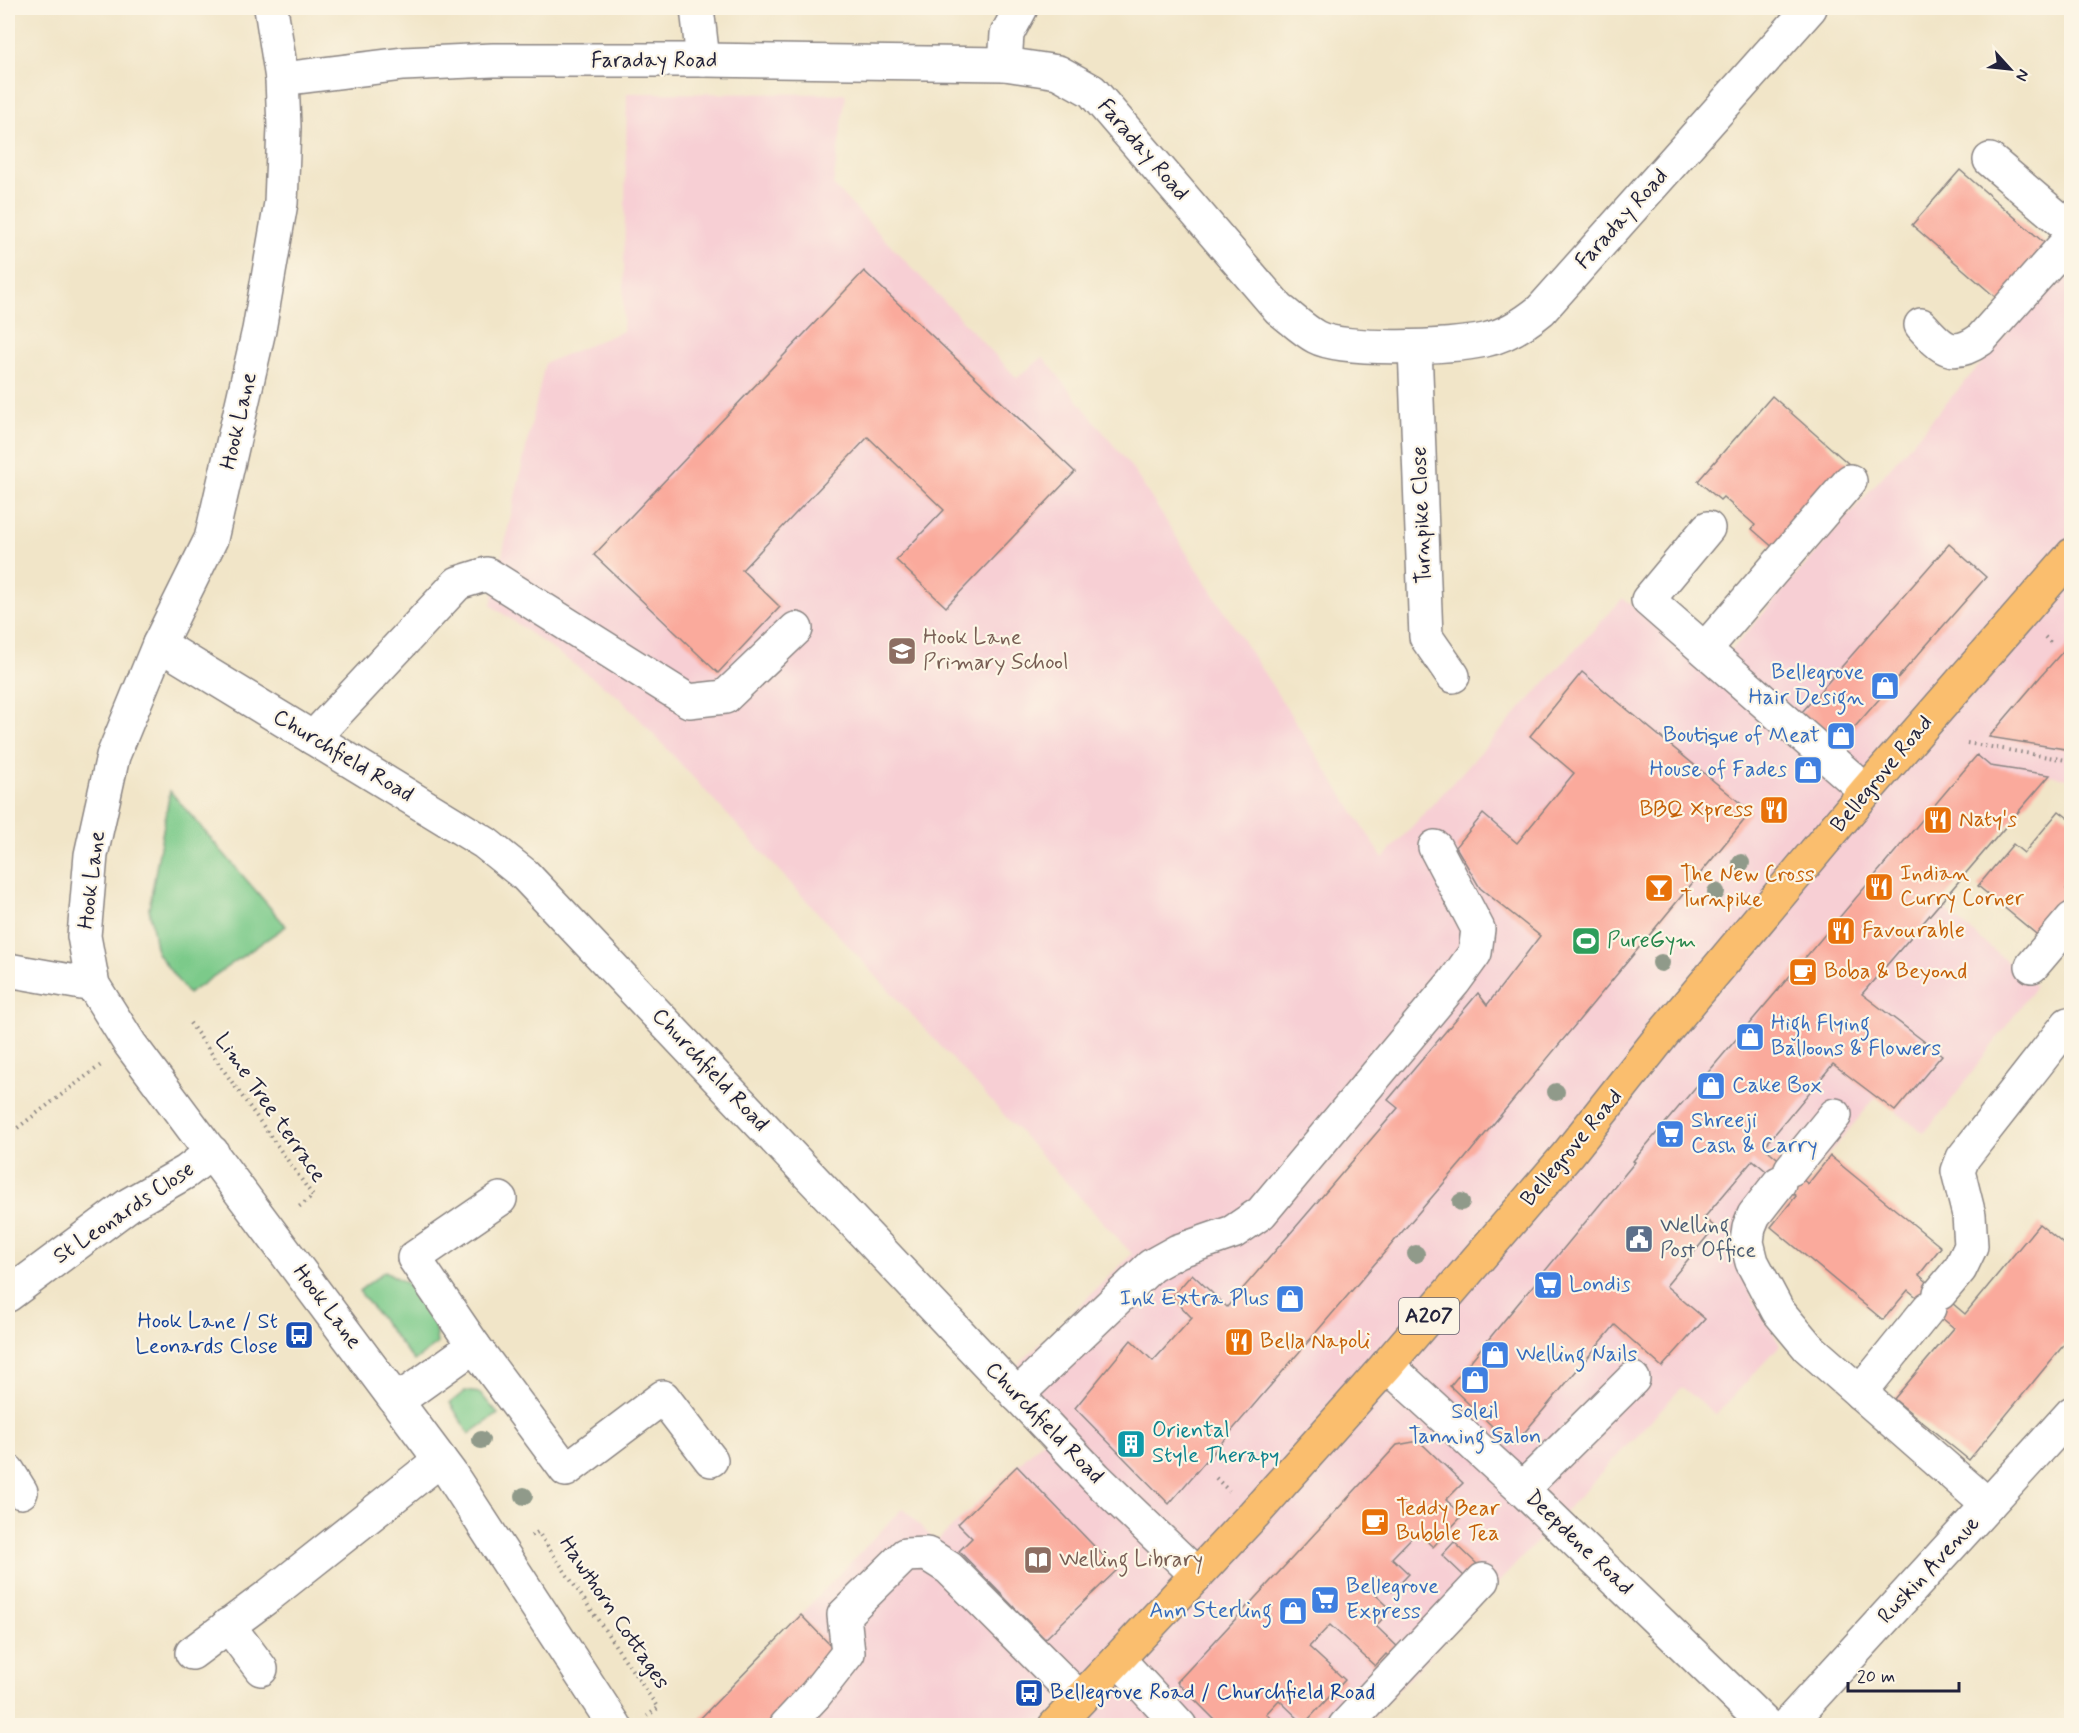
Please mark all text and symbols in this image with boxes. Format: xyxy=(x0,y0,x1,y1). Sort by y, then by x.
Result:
north arrow xyxy=(1980,39,2040,99)
street label: Faraday Road xyxy=(591,47,717,75)
text: N xyxy=(2010,66,2034,85)
street label: Faraday Road xyxy=(1091,93,1195,207)
street label: Faraday Road xyxy=(1569,163,1675,275)
street label: Hook Lane xyxy=(214,370,264,472)
street label: Turnpike Close xyxy=(1406,446,1438,584)
place label: Hook Lane Primary School xyxy=(923,624,1068,677)
school or university icon: Hook Lane Primary School xyxy=(886,635,918,667)
place label: Bellegrove Hair Design xyxy=(1748,659,1864,715)
shop icon: Bellegrove Hair Design xyxy=(1869,670,1901,702)
street label: Churchfield Road xyxy=(268,703,418,809)
street label: Bellegrove Road xyxy=(1825,710,1940,839)
shop icon: Boutique of Meat xyxy=(1825,720,1857,752)
place label: Boutique of Meat xyxy=(1663,722,1820,750)
shop icon: House of Fades xyxy=(1792,754,1824,786)
place label: House of Fades xyxy=(1650,756,1787,784)
restaurant icon: BBQ Xpress xyxy=(1758,794,1790,826)
place label: BBQ Xpress xyxy=(1639,796,1753,824)
restaurant icon: Naty's xyxy=(1922,804,1954,836)
place label: Naty's xyxy=(1959,806,2017,834)
street label: Hook Lane xyxy=(72,829,112,931)
place label: Indian Curry Corner xyxy=(1900,860,2025,913)
place label: The New Cross Turnpike xyxy=(1680,861,1815,914)
restaurant icon: Indian Curry Corner xyxy=(1863,871,1895,903)
bar icon: The New Cross Turnpike xyxy=(1643,872,1675,904)
restaurant icon: Favourable xyxy=(1825,915,1857,947)
place label: Favourable xyxy=(1862,917,1965,945)
sports icon: PureGym xyxy=(1570,925,1602,957)
place label: PureGym xyxy=(1607,927,1696,955)
cafe icon: Boba & Beyond xyxy=(1787,956,1819,988)
place label: Boba & Beyond xyxy=(1824,958,1967,986)
street label: Churchfield Road xyxy=(646,1002,774,1138)
place label: High Flying Balloons & Flowers xyxy=(1771,1010,1941,1063)
shop icon: High Flying Balloons & Flowers xyxy=(1734,1021,1766,1053)
street label: Lime Tree terrace xyxy=(208,1028,332,1188)
shop icon: Cake Box xyxy=(1695,1070,1727,1102)
place label: Cake Box xyxy=(1732,1072,1823,1100)
street label: Bellegrove Road xyxy=(1515,1084,1630,1213)
place label: Shreeji Cash & Carry xyxy=(1691,1107,1818,1160)
supermarket icon: Shreeji Cash & Carry xyxy=(1654,1118,1686,1150)
street label: St Leonards Close xyxy=(48,1155,200,1271)
place label: Welling Post Office xyxy=(1660,1212,1756,1265)
public building icon: Welling Post Office xyxy=(1623,1223,1655,1255)
street label: Hook Lane xyxy=(286,1259,368,1355)
supermarket icon: Londis xyxy=(1532,1269,1564,1301)
place label: Londis xyxy=(1569,1271,1631,1299)
shop icon: Ink Extra Plus xyxy=(1274,1283,1306,1315)
place label: Ink Extra Plus xyxy=(1120,1285,1269,1313)
road number: A207 xyxy=(1399,1298,1459,1334)
place label: Hook Lane / St Leonards Close xyxy=(135,1308,278,1361)
bus stop icon: Hook Lane / St Leonards Close xyxy=(283,1319,315,1351)
restaurant icon: Bella Napoli xyxy=(1223,1326,1255,1358)
place label: Bella Napoli xyxy=(1260,1328,1370,1356)
shop icon: Welling Nails xyxy=(1479,1339,1511,1371)
place label: Welling Nails xyxy=(1516,1341,1638,1372)
street label: Churchfield Road xyxy=(979,1356,1109,1490)
shop icon: Soleil Tanning Salon xyxy=(1459,1364,1491,1396)
place label: Soleil Tanning Salon xyxy=(1409,1398,1541,1454)
place label: Oriental Style Therapy xyxy=(1152,1417,1280,1470)
building icon: Oriental Style Therapy xyxy=(1115,1428,1147,1460)
street label: Deepdene Road xyxy=(1519,1484,1639,1602)
place label: Teddy Bear Bubble Tea xyxy=(1396,1495,1500,1548)
cafe icon: Teddy Bear Bubble Tea xyxy=(1359,1506,1391,1538)
street label: Ruskin Avenue xyxy=(1872,1510,1986,1630)
street label: Hawthorn Cottages xyxy=(552,1531,676,1696)
library icon: Welling Library xyxy=(1022,1544,1054,1576)
place label: Welling Library xyxy=(1059,1546,1203,1577)
place label: Bellegrove Express xyxy=(1346,1573,1439,1626)
supermarket icon: Bellegrove Express xyxy=(1309,1584,1341,1616)
shop icon: Ann Sterling xyxy=(1277,1595,1309,1627)
place label: Ann Sterling xyxy=(1149,1597,1272,1628)
scale bar xyxy=(1848,1655,1959,1693)
text: 20 m xyxy=(1857,1665,1895,1689)
bus stop icon: Bellegrove Road / Churchfield Road xyxy=(1013,1677,1045,1709)
place label: Bellegrove Road / Churchfield Road xyxy=(1050,1679,1375,1708)

